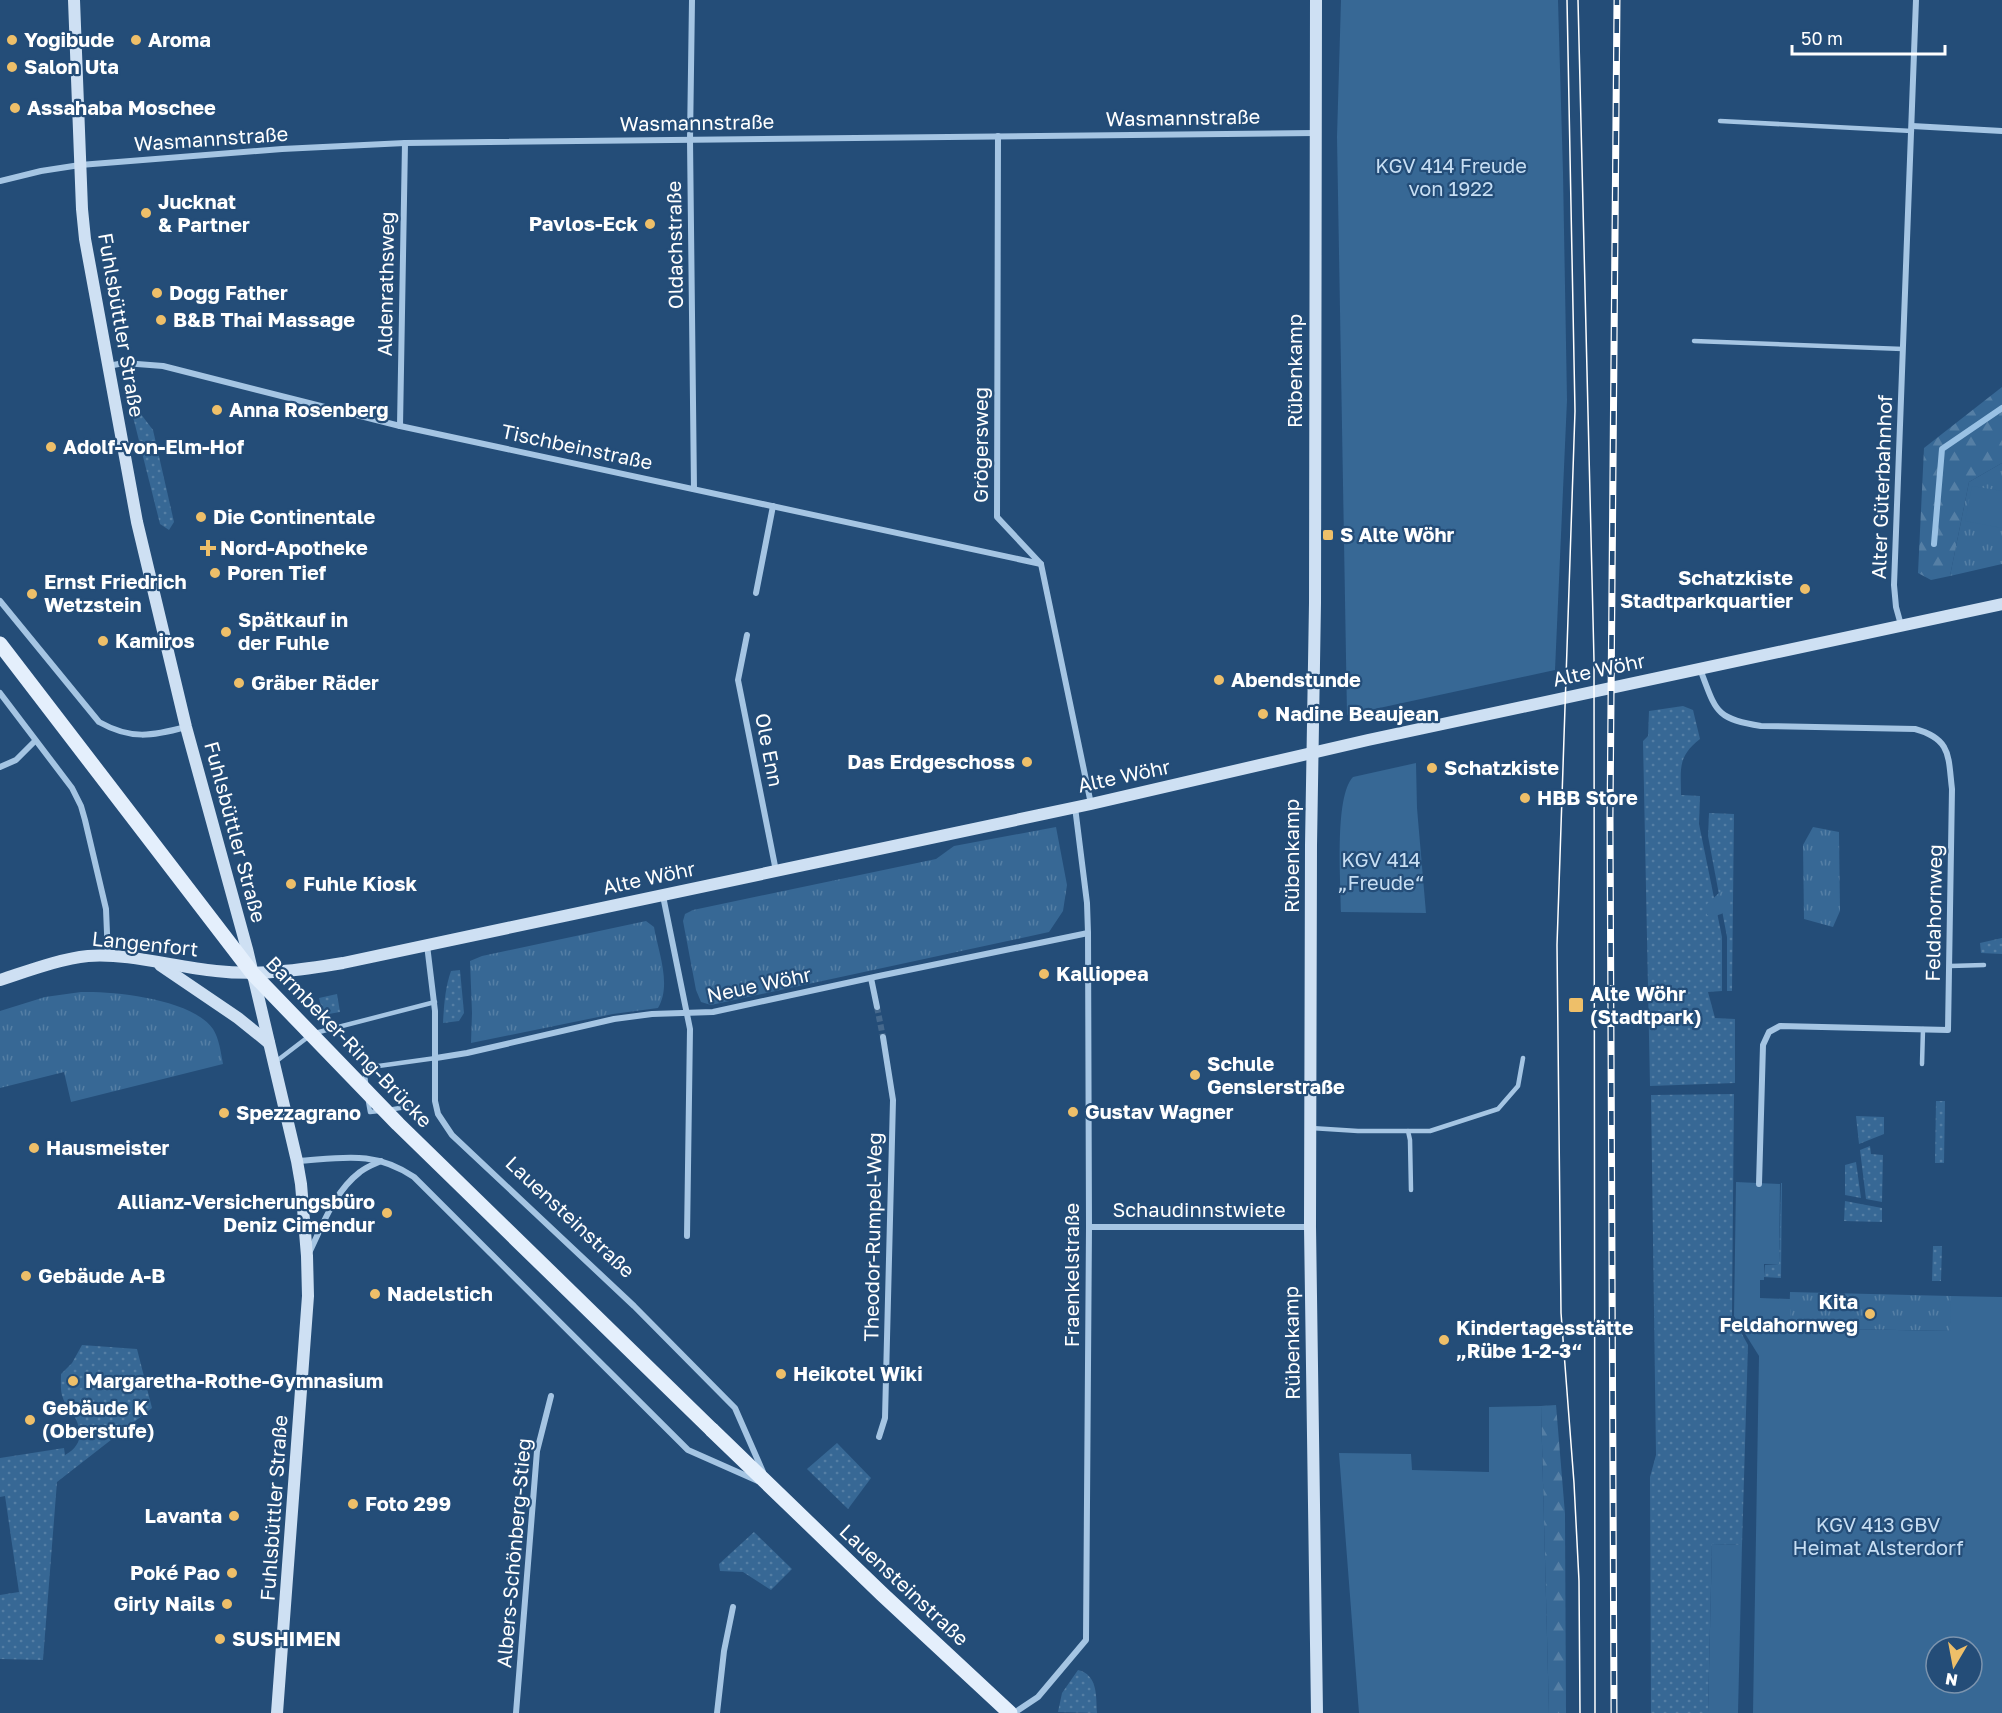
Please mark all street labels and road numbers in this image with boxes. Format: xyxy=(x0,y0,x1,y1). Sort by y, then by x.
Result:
street label: Wasmannstraße xyxy=(1105,104,1260,130)
street label: Wasmannstraße xyxy=(619,109,774,135)
street label: Wasmannstraße xyxy=(133,121,289,155)
street label: Oldachstraße xyxy=(661,181,687,309)
street label: Aldenrathsweg xyxy=(372,211,398,357)
street label: Fuhlsbüttler Straße xyxy=(94,231,150,419)
street label: Rübenkamp xyxy=(1282,314,1306,428)
street label: Grögersweg xyxy=(968,387,992,503)
street label: Alter Güterbahnhof xyxy=(1866,394,1896,580)
street label: Tischbeinstraße xyxy=(499,418,655,474)
street label: Alte Wöhr xyxy=(1550,647,1647,691)
street label: Ole Enn xyxy=(751,711,789,789)
street label: Fuhlsbüttler Straße xyxy=(200,739,272,925)
street label: Alte Wöhr xyxy=(1075,753,1172,797)
street label: Rübenkamp xyxy=(1279,799,1303,913)
street label: Feldahornweg xyxy=(1920,844,1946,982)
street label: Alte Wöhr xyxy=(600,855,697,899)
street label: Langenfort xyxy=(91,925,199,961)
street label: Barmbeker-Ring-Brücke xyxy=(262,951,438,1132)
street label: Neue Wöhr xyxy=(704,961,813,1007)
street label: Theodor-Rumpel-Weg xyxy=(858,1132,886,1342)
street label: Lauensteinstraße xyxy=(501,1150,640,1282)
street label: Schaudinnstwiete xyxy=(1112,1197,1286,1221)
street label: Fraenkelstraße xyxy=(1059,1203,1083,1347)
street label: Rübenkamp xyxy=(1278,1286,1304,1400)
street label: Fuhlsbüttler Straße xyxy=(255,1414,291,1602)
street label: Albers-Schönberg-Stieg xyxy=(491,1437,535,1669)
street label: Lauensteinstraße xyxy=(835,1518,974,1650)

